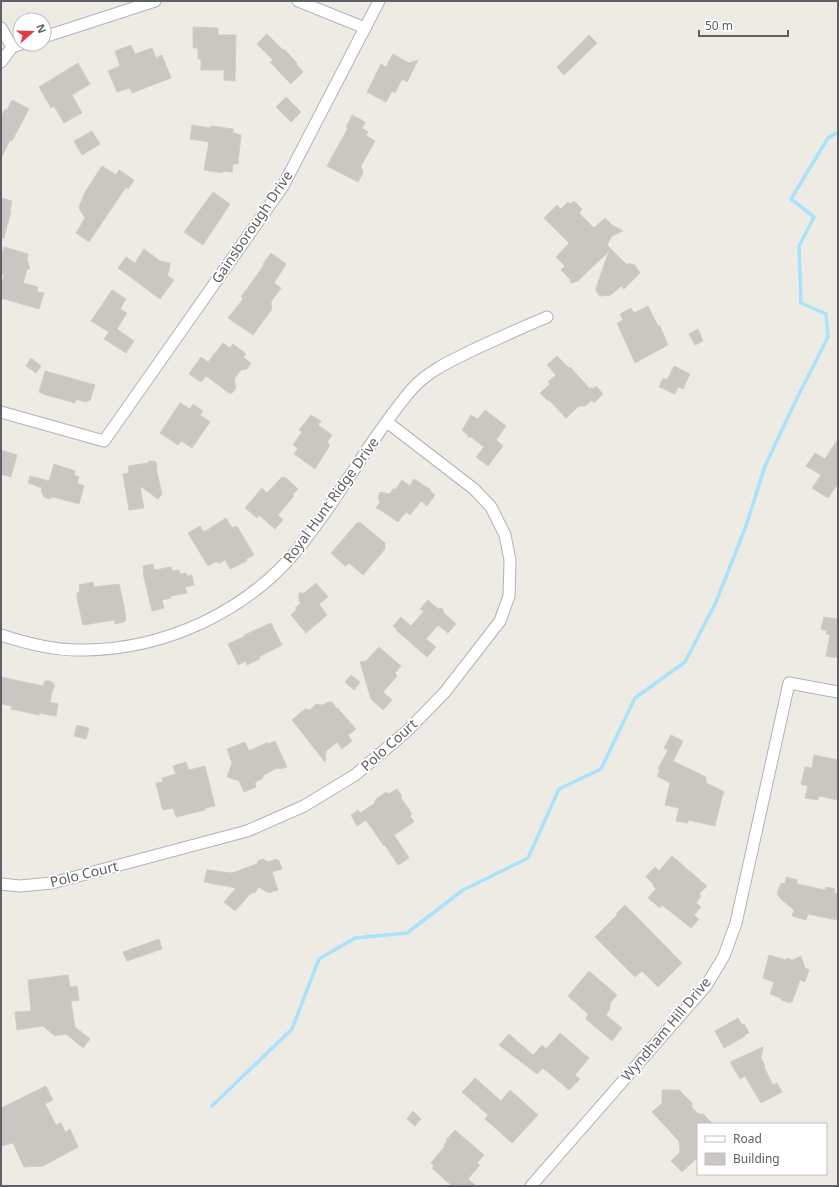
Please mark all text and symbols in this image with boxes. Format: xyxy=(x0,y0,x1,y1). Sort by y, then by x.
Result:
north arrow xyxy=(12,12,52,52)
scale bar xyxy=(699,12,788,38)
text: 50 m xyxy=(705,17,733,34)
text: N xyxy=(33,22,50,35)
street label: Gainsborough Drive xyxy=(207,167,296,287)
street label: Royal Hunt Ridge Drive xyxy=(278,433,383,566)
street label: Polo Court xyxy=(356,714,421,775)
street label: Polo Court xyxy=(48,856,120,891)
street label: Wyndham Hill Drive xyxy=(617,973,715,1085)
legend xyxy=(697,1123,827,1175)
text: Road xyxy=(733,1130,762,1147)
text: Building xyxy=(733,1150,780,1167)

